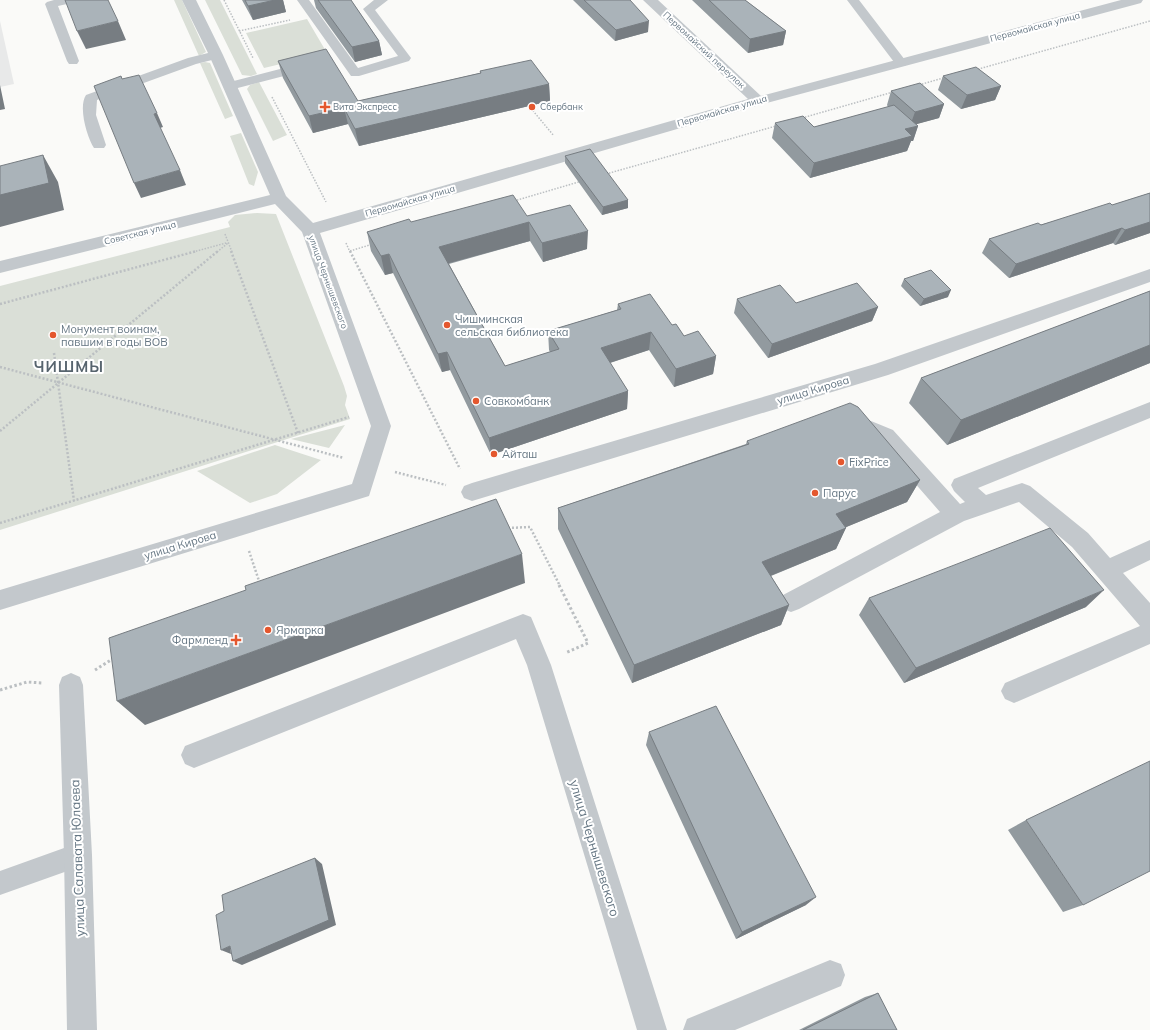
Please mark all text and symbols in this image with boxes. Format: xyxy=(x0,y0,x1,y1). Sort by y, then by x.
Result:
street label: Первомайский переулок xyxy=(661,9,748,91)
street label: Первомайская улица xyxy=(989,9,1081,45)
street label: Первомайская улица xyxy=(676,92,768,130)
place label: Вита Экспресс xyxy=(333,101,397,112)
place label: Сбербанк xyxy=(540,101,583,112)
marker: Вита Экспресс xyxy=(320,102,330,112)
marker: Сбербанк xyxy=(527,102,537,112)
street label: Первомайская улица xyxy=(364,182,456,220)
street label: Советская улица xyxy=(103,218,177,248)
street label: улица Чернышевского xyxy=(306,234,350,330)
place label: Чишминская сельская библиотека xyxy=(455,312,569,339)
marker: Чишминская сельская библиотека xyxy=(442,320,452,330)
place label: Монумент воинам, павшим в годы ВОВ xyxy=(61,322,168,349)
marker: Монумент воинам, павшим в годы ВОВ xyxy=(48,330,58,340)
district label: ЧИШМЫ xyxy=(34,357,104,376)
street label: улица Кирова xyxy=(775,372,851,408)
place label: Совкомбанк xyxy=(484,394,549,408)
marker: Совкомбанк xyxy=(471,396,481,406)
place label: Айташ xyxy=(502,447,537,461)
marker: Айташ xyxy=(489,449,499,459)
place label: FixPrice xyxy=(849,455,889,469)
marker: FixPrice xyxy=(836,457,846,467)
place label: Парус xyxy=(823,486,857,500)
marker: Парус xyxy=(810,488,820,498)
street label: улица Кирова xyxy=(142,527,218,563)
place label: Ярмарка xyxy=(276,623,324,637)
marker: Ярмарка xyxy=(263,625,273,635)
place label: Фармленд xyxy=(172,633,228,647)
marker: Фармленд xyxy=(231,635,241,645)
street label: улица Чернышевского xyxy=(567,778,623,918)
street label: улица Салавата Юлаева xyxy=(66,779,88,937)

